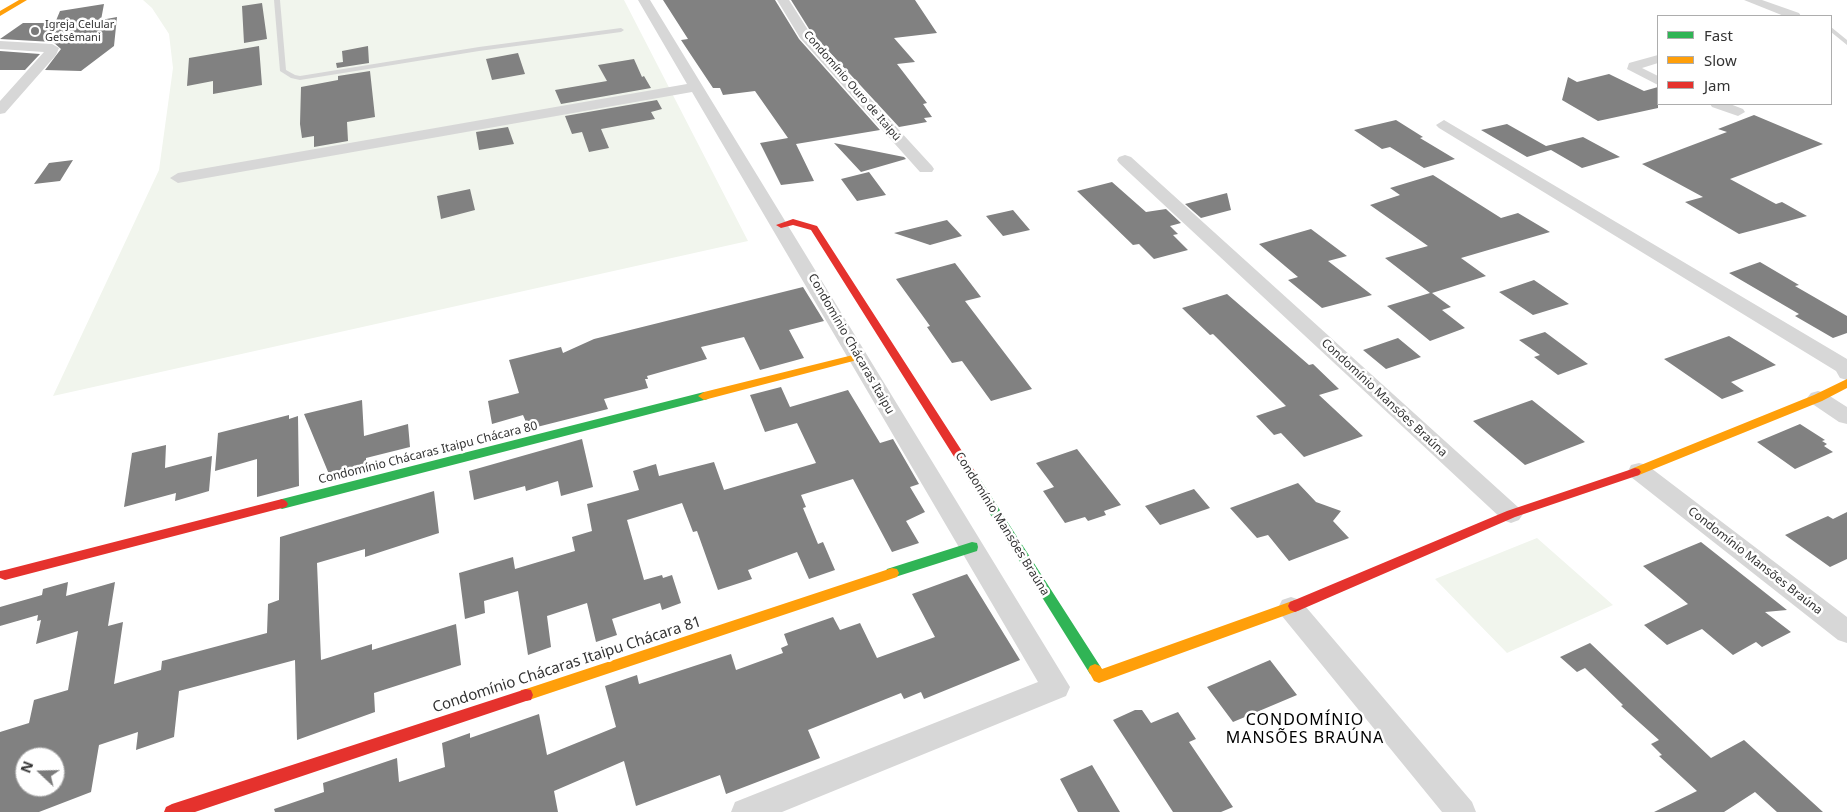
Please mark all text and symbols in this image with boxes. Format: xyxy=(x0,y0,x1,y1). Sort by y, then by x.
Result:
legend xyxy=(1657,15,1832,105)
place label: Igreja Celular Getsêmani xyxy=(45,18,114,44)
marker: Igreja Celular Getsêmani xyxy=(29,25,41,37)
text: Fast xyxy=(1704,25,1733,45)
street label: Condomínio Ouro de Itaipú xyxy=(801,28,903,144)
text: Slow xyxy=(1704,50,1737,70)
text: Jam xyxy=(1704,75,1731,95)
street label: Condomínio Chácaras Itaipu xyxy=(805,271,897,417)
street label: Condomínio Mansões Braúna xyxy=(1318,336,1450,460)
street label: Condomínio Chácaras Itaipu Chácara 80 xyxy=(317,419,539,487)
street label: Condomínio Mansões Braúna xyxy=(952,450,1052,598)
street label: Condomínio Mansões Braúna xyxy=(1685,504,1825,618)
street label: Condomínio Chácaras Itaipu Chácara 81 xyxy=(430,613,704,717)
district label: CONDOMÍNIO MANSÕES BRAÚNA xyxy=(1224,710,1386,748)
north arrow xyxy=(15,747,65,797)
text: N xyxy=(16,758,37,776)

